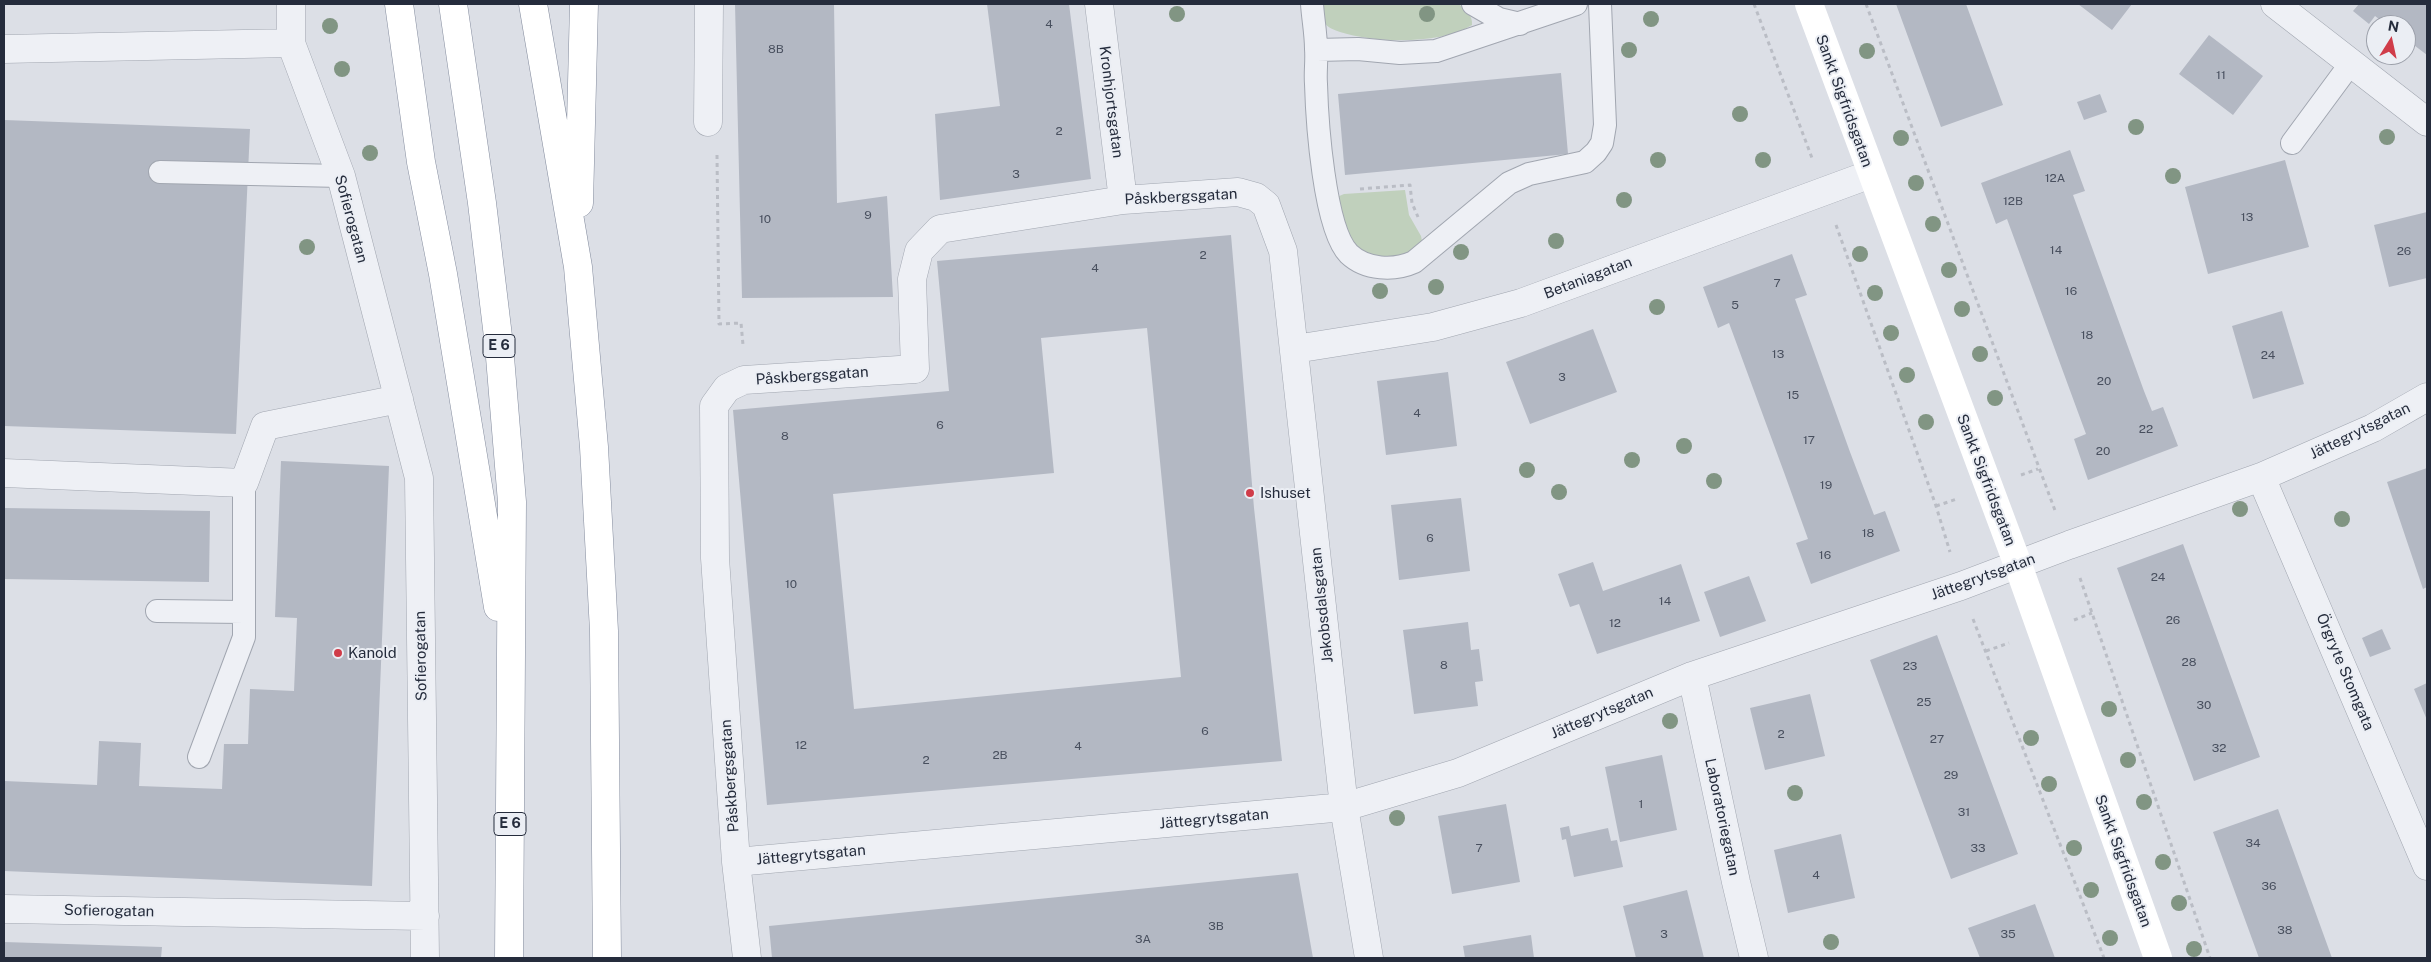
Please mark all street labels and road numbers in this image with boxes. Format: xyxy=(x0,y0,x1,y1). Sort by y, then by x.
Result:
street label: Sankt Sigfridsgatan xyxy=(1812,32,1876,170)
street label: Kronhjortsgatan xyxy=(1095,45,1127,159)
street label: Sofierogatan xyxy=(331,173,371,265)
street label: Påskbergsgatan xyxy=(1124,185,1238,209)
street label: Betaniagatan xyxy=(1541,253,1635,303)
road number: E 6 xyxy=(483,334,515,358)
street label: Påskbergsgatan xyxy=(755,363,869,389)
street label: Jättegrytsgatan xyxy=(2307,399,2413,463)
street label: Sankt Sigfridsgatan xyxy=(1953,412,2019,548)
street label: Jakobsdalsgatan xyxy=(1307,546,1337,664)
street label: Jättegrytsgatan xyxy=(1928,550,2038,604)
street label: Sofierogatan xyxy=(411,611,431,701)
street label: Örgryte Stomgata xyxy=(2312,611,2378,733)
street label: Jättegrytsgatan xyxy=(1548,683,1656,743)
street label: Påskbergsgatan xyxy=(717,719,743,833)
street label: Laboratoriegatan xyxy=(1701,757,1743,877)
street label: Sankt Sigfridsgatan xyxy=(2091,792,2155,930)
street label: Jättegrytsgatan xyxy=(1159,805,1269,833)
road number: E 6 xyxy=(494,812,526,836)
street label: Jättegrytsgatan xyxy=(756,841,866,869)
street label: Sofierogatan xyxy=(64,901,154,921)

